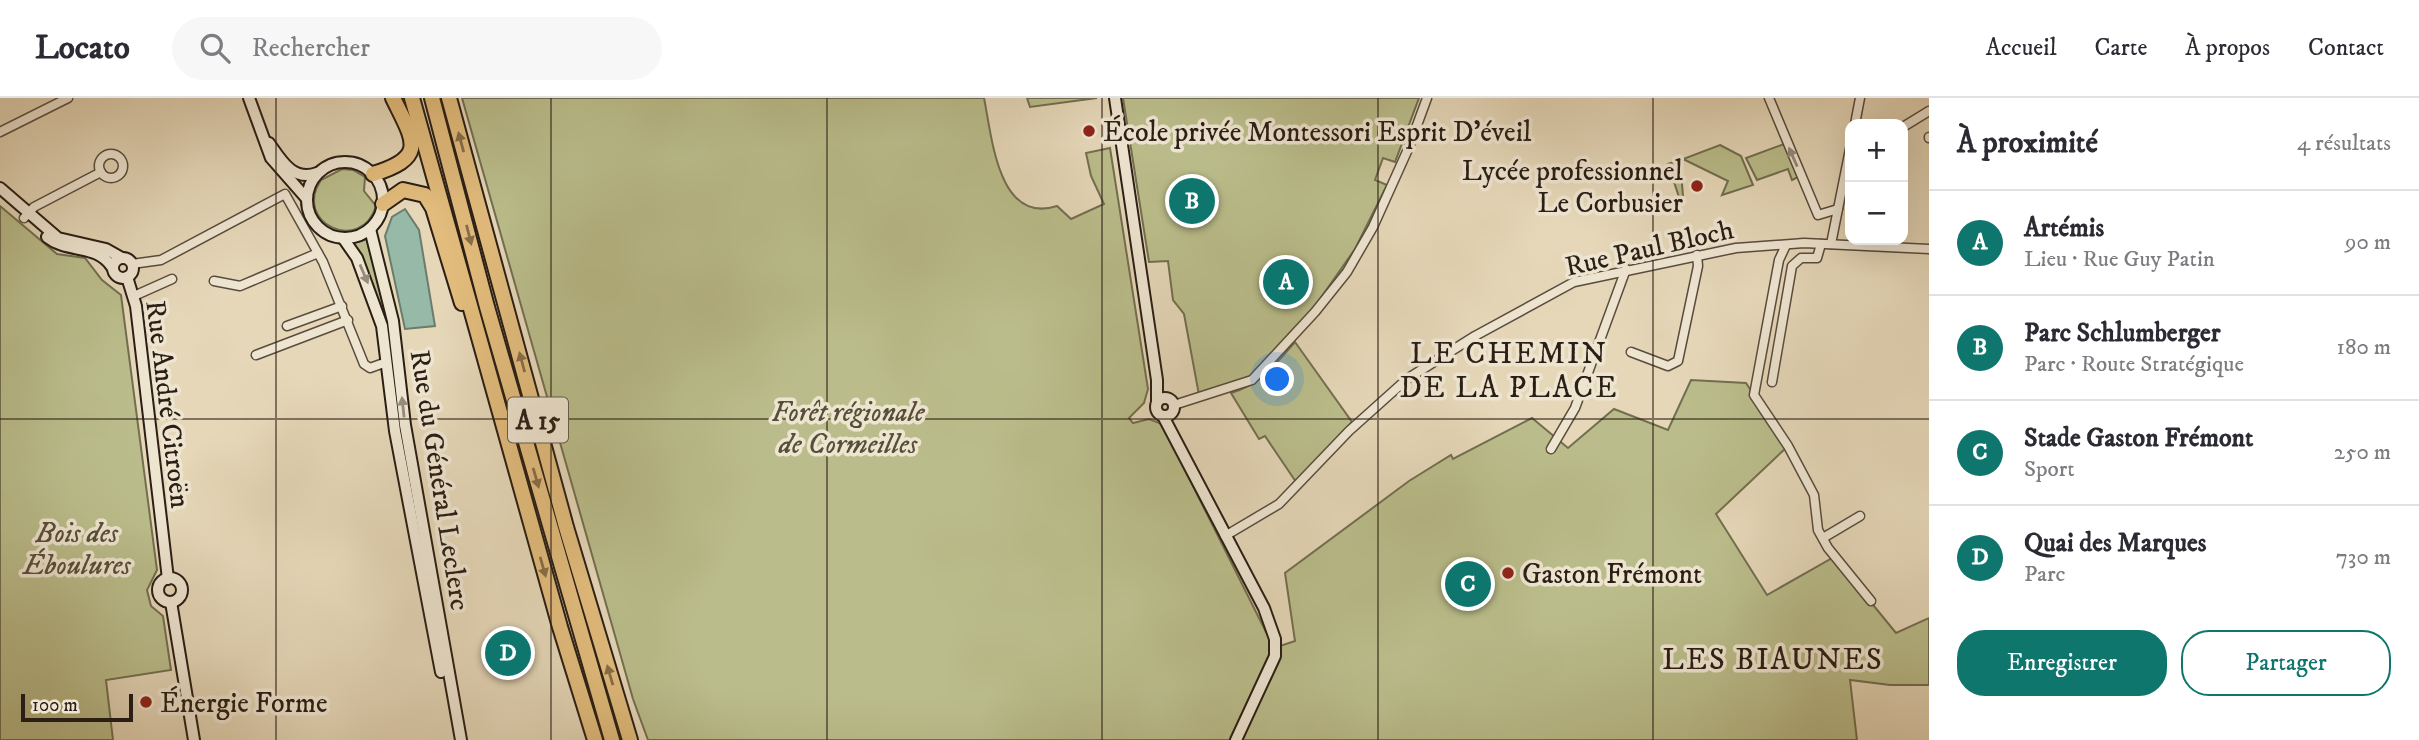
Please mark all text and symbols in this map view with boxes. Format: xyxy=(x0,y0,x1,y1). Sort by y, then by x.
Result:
search box xyxy=(172,17,662,80)
text: Locato xyxy=(35,28,130,69)
icon: search xyxy=(196,29,234,67)
text: Rechercher xyxy=(252,32,370,65)
text: Accueil xyxy=(1986,33,2057,63)
text: Carte xyxy=(2095,33,2147,63)
text: À propos xyxy=(2185,33,2270,63)
text: Contact xyxy=(2308,33,2384,63)
place label: École privée Montessori Esprit D'éveil xyxy=(1103,115,1532,150)
map controls xyxy=(1845,119,1908,245)
button: + xyxy=(1845,119,1908,182)
marker: École privée Montessori Esprit D'éveil xyxy=(1081,123,1097,139)
text: À proximité xyxy=(1957,125,2098,162)
text: 4 résultats xyxy=(2297,129,2391,158)
one-way arrow xyxy=(455,132,465,153)
one-way arrow xyxy=(1787,146,1798,167)
place label: Lycée professionnel Le Corbusier xyxy=(1462,154,1684,221)
pin: B xyxy=(1169,175,1215,227)
marker: Lycée professionnel Le Corbusier xyxy=(1689,178,1705,194)
button: − xyxy=(1845,182,1908,245)
street label: Rue Paul Bloch xyxy=(1562,212,1737,285)
text: Artémis xyxy=(2024,212,2104,245)
one-way arrow xyxy=(464,224,475,246)
text: A xyxy=(1973,228,1987,257)
text: 90 m xyxy=(2345,228,2391,257)
text: Lieu · Rue Guy Patin xyxy=(2024,245,2215,274)
pin: A xyxy=(1263,256,1309,308)
one-way arrow xyxy=(359,264,370,285)
street label: Rue André Citroën xyxy=(137,298,198,510)
text: Parc Schlumberger xyxy=(2024,317,2220,350)
text: B xyxy=(1973,333,1987,362)
text: 180 m xyxy=(2336,333,2391,362)
district label: LE CHEMIN DE LA PLACE xyxy=(1400,336,1618,407)
street label: Rue du Général Leclerc xyxy=(402,347,477,613)
one-way arrow xyxy=(516,350,527,372)
text: Parc · Route Stratégique xyxy=(2024,350,2244,379)
your location xyxy=(1260,362,1294,396)
park label: Forêt régionale de Cormeilles xyxy=(771,395,926,462)
one-way arrow xyxy=(397,396,408,418)
road number: A 15 xyxy=(508,398,568,442)
text: Stade Gaston Frémont xyxy=(2024,422,2253,455)
text: C xyxy=(1972,438,1988,467)
text: 250 m xyxy=(2334,438,2391,467)
text: Sport xyxy=(2024,455,2075,484)
one-way arrow xyxy=(531,467,542,489)
park label: Bois des Éboulures xyxy=(21,516,131,583)
text: Quai des Marques xyxy=(2024,527,2206,560)
text: D xyxy=(1971,543,1989,572)
text: 730 m xyxy=(2336,543,2391,572)
one-way arrow xyxy=(538,556,549,578)
place label: Gaston Frémont xyxy=(1522,557,1702,592)
pin: C xyxy=(1445,558,1491,610)
text: Parc xyxy=(2024,560,2066,589)
marker: Gaston Frémont xyxy=(1500,565,1516,581)
pin: D xyxy=(485,627,531,679)
button: Enregistrer xyxy=(1957,630,2167,696)
button: Partager xyxy=(2181,630,2391,696)
district label: LES BIAUNES xyxy=(1662,642,1884,679)
one-way arrow xyxy=(604,664,615,686)
place label: Énergie Forme xyxy=(160,686,328,721)
scale bar xyxy=(21,691,133,723)
text: 100 m xyxy=(32,694,78,717)
marker: Énergie Forme xyxy=(138,694,154,710)

